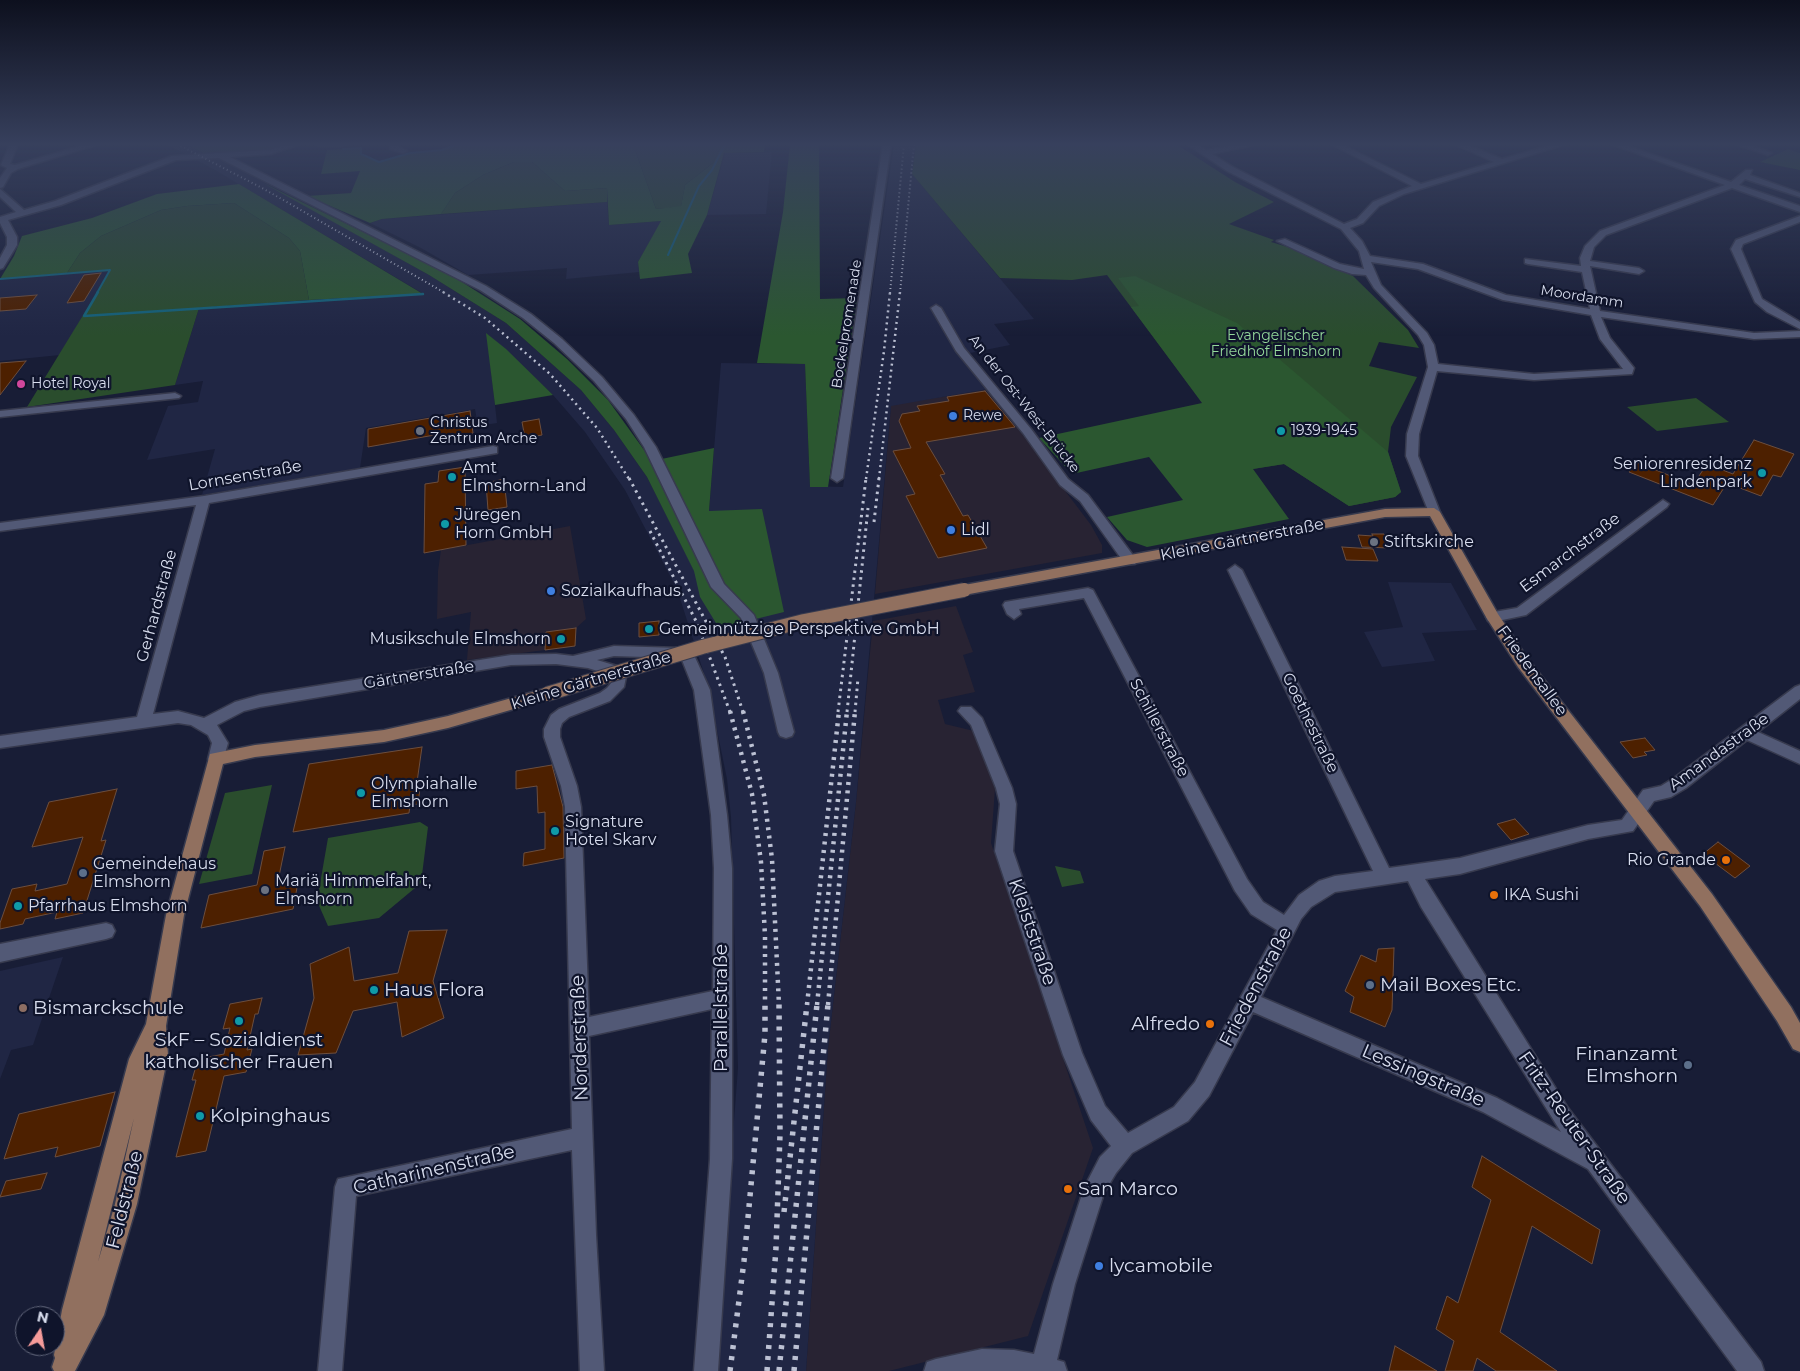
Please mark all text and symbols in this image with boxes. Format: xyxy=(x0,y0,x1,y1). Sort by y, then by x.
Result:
street label: Bockelpromenade xyxy=(829,258,865,390)
street label: Moordamm xyxy=(1539,282,1625,312)
park label: Evangelischer Friedhof Elmshorn xyxy=(1211,328,1341,361)
street label: An der Ost-West-Brücke xyxy=(965,332,1083,476)
place label: Hotel Royal xyxy=(31,376,111,392)
marker: Hotel Royal xyxy=(15,378,27,390)
place label: Rewe xyxy=(963,408,1002,424)
marker: Rewe xyxy=(947,410,959,422)
place label: Christus Zentrum Arche xyxy=(430,415,537,448)
place label: 1939-1945 xyxy=(1291,423,1357,439)
marker: Christus Zentrum Arche xyxy=(414,425,426,437)
marker: 1939-1945 xyxy=(1275,425,1287,437)
place label: Seniorenresidenz Lindenpark xyxy=(1613,454,1752,492)
street label: Lornsenstraße xyxy=(187,457,303,495)
place label: Amt Elmshorn-Land xyxy=(462,458,586,496)
marker: Seniorenresidenz Lindenpark xyxy=(1756,467,1768,479)
marker: Amt Elmshorn-Land xyxy=(446,471,458,483)
place label: Jüregen Horn GmbH xyxy=(455,505,553,543)
street label: Esmarchstraße xyxy=(1516,509,1624,597)
street label: Kleine Gärtnerstraße xyxy=(1159,515,1325,565)
marker: Jüregen Horn GmbH xyxy=(439,518,451,530)
place label: Lidl xyxy=(961,520,990,540)
marker: Lidl xyxy=(945,524,957,536)
place label: Stiftskirche xyxy=(1384,532,1474,552)
marker: Stiftskirche xyxy=(1368,536,1380,548)
street label: Gerhardstraße xyxy=(133,548,181,664)
place label: Sozialkaufhaus xyxy=(561,581,681,601)
marker: Sozialkaufhaus xyxy=(545,585,557,597)
place label: Gemeinnützige Perspektive GmbH xyxy=(659,619,940,639)
street label: Friedensallee xyxy=(1493,622,1571,720)
marker: Gemeinnützige Perspektive GmbH xyxy=(643,623,655,635)
place label: Musikschule Elmshorn xyxy=(369,629,551,649)
marker: Musikschule Elmshorn xyxy=(555,633,567,645)
street label: Kleine Gärtnerstraße xyxy=(509,648,673,714)
street label: Gärtnerstraße xyxy=(362,657,476,693)
street label: Goethestraße xyxy=(1278,670,1342,776)
street label: Schillerstraße xyxy=(1125,676,1193,780)
street label: Amandastraße xyxy=(1665,709,1773,795)
place label: Olympiahalle Elmshorn xyxy=(371,774,477,812)
marker: Olympiahalle Elmshorn xyxy=(355,787,367,799)
place label: Signature Hotel Skarv xyxy=(565,812,656,850)
marker: Signature Hotel Skarv xyxy=(549,825,561,837)
place label: Rio Grande xyxy=(1627,850,1716,870)
place label: Gemeindehaus Elmshorn xyxy=(93,854,216,892)
marker: Rio Grande xyxy=(1720,854,1732,866)
marker: Gemeindehaus Elmshorn xyxy=(77,867,89,879)
place label: Mariä Himmelfahrt, Elmshorn xyxy=(275,871,431,909)
street label: Kleiststraße xyxy=(1003,876,1061,988)
marker: Mariä Himmelfahrt, Elmshorn xyxy=(259,884,271,896)
place label: IKA Sushi xyxy=(1504,885,1579,905)
marker: IKA Sushi xyxy=(1488,889,1500,901)
place label: Pfarrhaus Elmshorn xyxy=(28,896,188,916)
marker: Pfarrhaus Elmshorn xyxy=(12,900,24,912)
street label: Friedenstraße xyxy=(1215,923,1297,1051)
street label: Parallelstraße xyxy=(710,944,732,1072)
place label: Mail Boxes Etc. xyxy=(1380,974,1521,996)
street label: Norderstraße xyxy=(566,975,594,1101)
place label: Haus Flora xyxy=(384,979,485,1001)
marker: Mail Boxes Etc. xyxy=(1364,979,1376,991)
marker: Haus Flora xyxy=(368,984,380,996)
place label: Bismarckschule xyxy=(33,997,184,1019)
marker: Bismarckschule xyxy=(17,1002,29,1014)
place label: Alfredo xyxy=(1131,1013,1200,1035)
marker: SkF – Sozialdienst katholischer Frauen xyxy=(233,1015,245,1027)
marker: Alfredo xyxy=(1204,1018,1216,1030)
place label: SkF – Sozialdienst katholischer Frauen xyxy=(145,1029,333,1073)
street label: Lessingstraße xyxy=(1358,1040,1488,1112)
place label: Finanzamt Elmshorn xyxy=(1575,1043,1678,1087)
street label: Fritz-Reuter-Straße xyxy=(1513,1047,1635,1209)
marker: Finanzamt Elmshorn xyxy=(1682,1059,1694,1071)
place label: Kolpinghaus xyxy=(210,1105,330,1127)
marker: Kolpinghaus xyxy=(194,1110,206,1122)
street label: Catharinenstraße xyxy=(351,1140,517,1200)
street label: Feldstraße xyxy=(102,1149,148,1251)
place label: San Marco xyxy=(1078,1178,1178,1200)
marker: San Marco xyxy=(1062,1183,1074,1195)
place label: lycamobile xyxy=(1109,1255,1213,1277)
marker: lycamobile xyxy=(1093,1260,1105,1272)
north arrow xyxy=(15,1306,65,1356)
text: N xyxy=(36,1307,50,1327)

